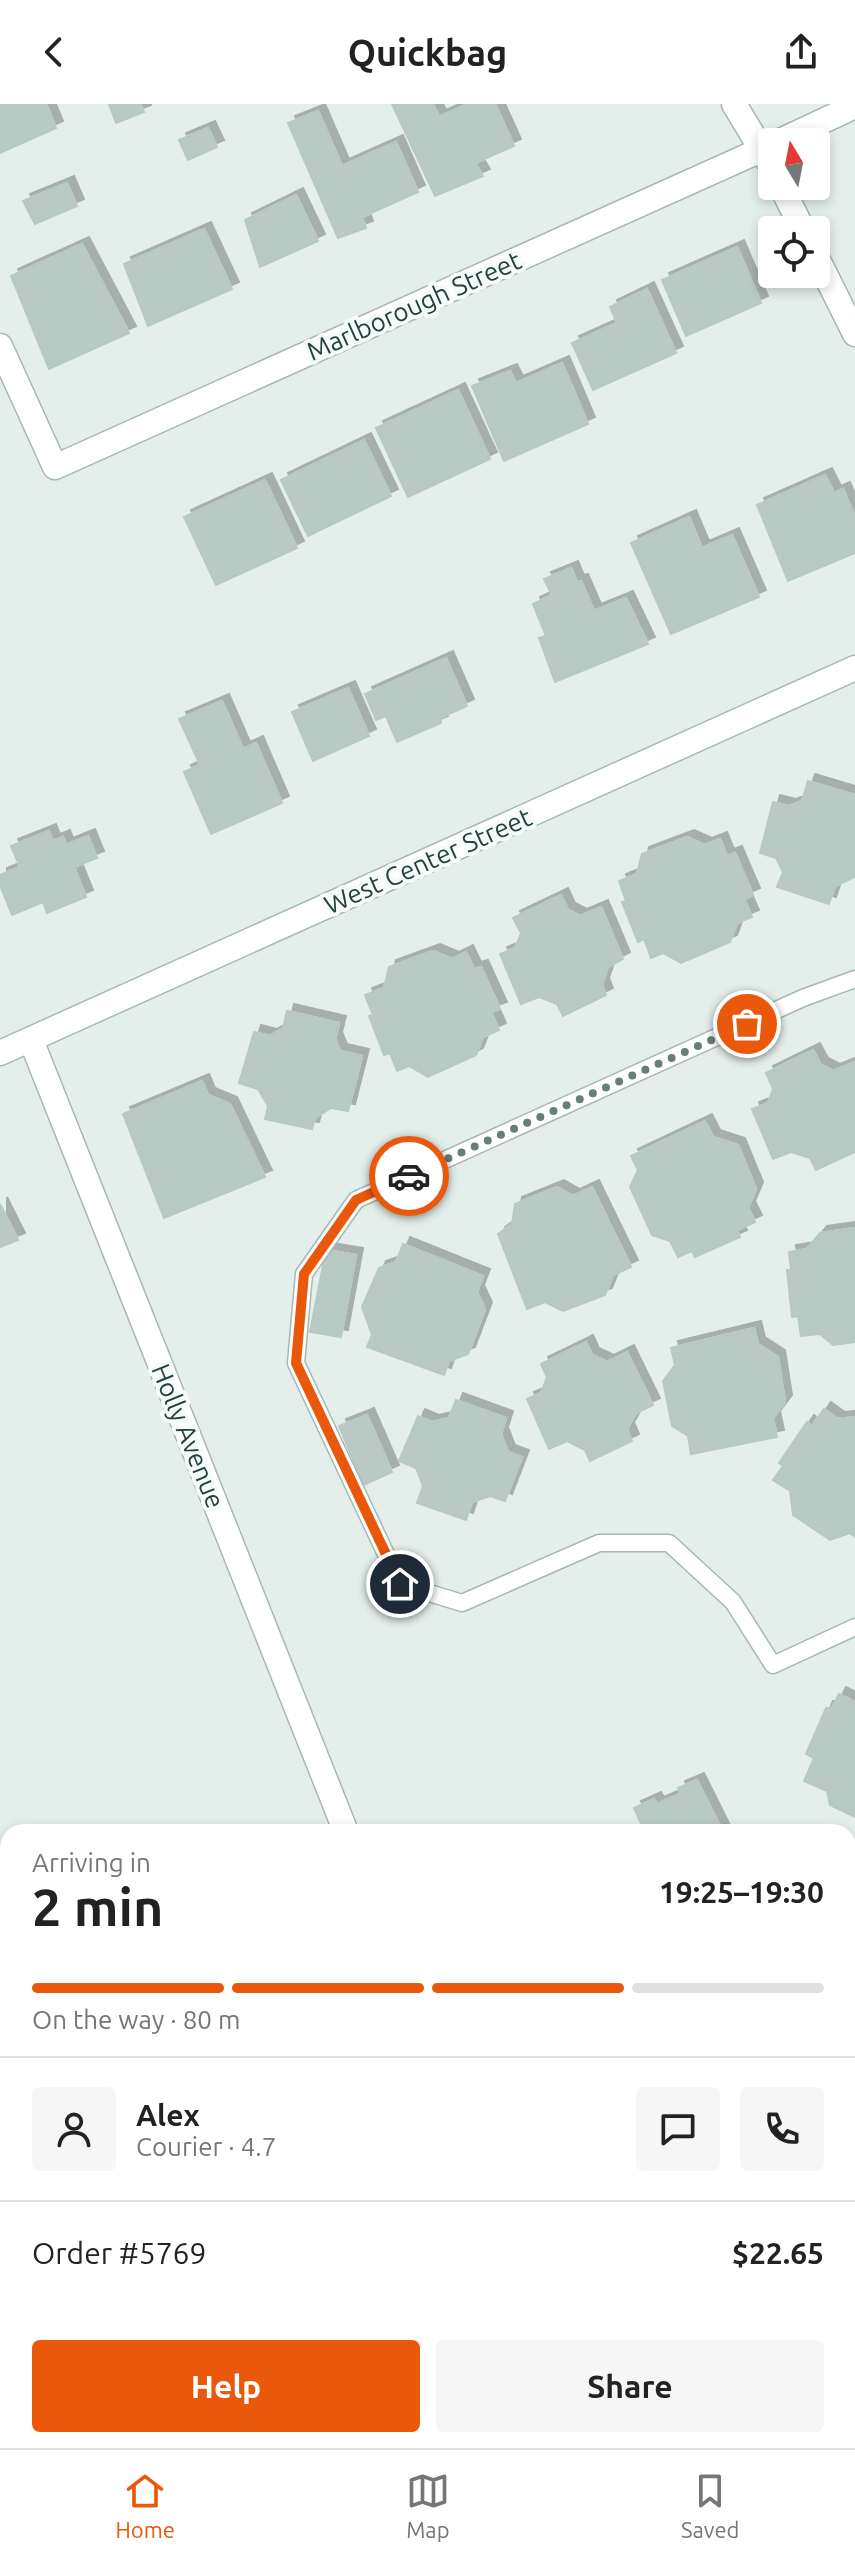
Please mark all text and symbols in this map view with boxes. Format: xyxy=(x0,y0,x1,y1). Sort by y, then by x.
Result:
icon: back xyxy=(32,30,76,74)
icon: share xyxy=(779,30,823,74)
text: Quickbag xyxy=(348,32,507,73)
north arrow xyxy=(758,128,830,200)
map controls xyxy=(758,128,830,288)
button: locate xyxy=(758,216,830,288)
street label: Marlborough Street xyxy=(302,245,525,366)
street label: West Center Street xyxy=(320,802,536,919)
pin xyxy=(713,990,781,1058)
icon: bag xyxy=(725,1002,769,1046)
courier xyxy=(369,1136,449,1216)
icon: car xyxy=(387,1154,431,1198)
street label: Holly Avenue xyxy=(146,1359,231,1512)
pin xyxy=(366,1550,434,1618)
icon: home xyxy=(378,1562,422,1606)
text: Arriving in xyxy=(32,1848,151,1877)
text: 19:25–19:30 xyxy=(659,1875,824,1909)
text: 2 min xyxy=(32,1878,163,1936)
text: On the way · 80 m xyxy=(32,2005,240,2034)
button: person xyxy=(32,2087,116,2171)
button: chat xyxy=(636,2087,720,2171)
button: phone xyxy=(740,2087,824,2171)
text: Alex xyxy=(136,2098,200,2132)
text: Courier · 4.7 xyxy=(136,2132,276,2161)
text: Order #5769 xyxy=(32,2236,206,2270)
text: $22.65 xyxy=(732,2236,824,2270)
button: Help xyxy=(32,2340,420,2432)
button: Share xyxy=(436,2340,824,2432)
tab: Home xyxy=(116,2469,175,2542)
tab: Map xyxy=(406,2469,450,2542)
tab: Saved xyxy=(681,2469,739,2542)

